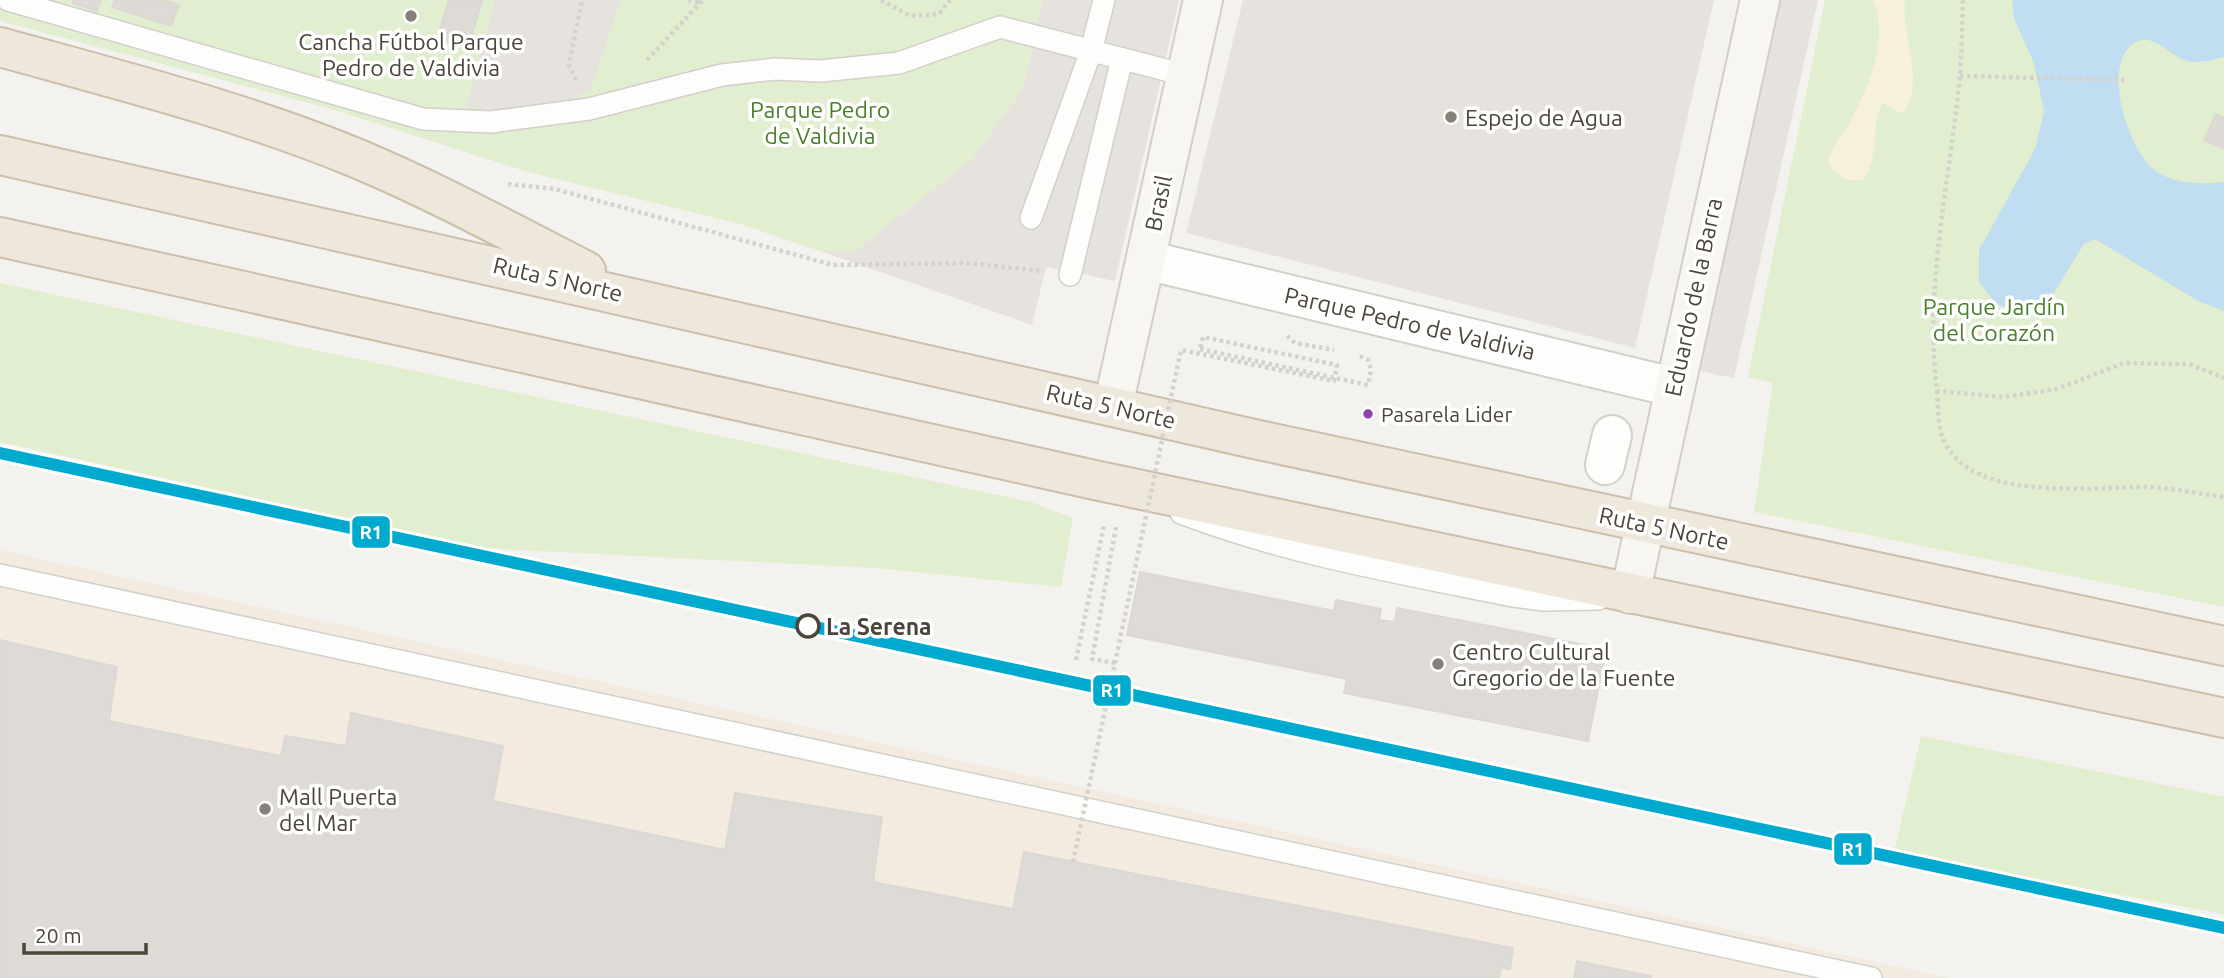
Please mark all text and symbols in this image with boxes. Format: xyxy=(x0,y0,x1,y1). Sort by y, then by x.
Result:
marker: Cancha Fútbol Parque Pedro de Valdivia xyxy=(403,8,419,24)
place label: Cancha Fútbol Parque Pedro de Valdivia xyxy=(298,29,524,80)
park label: Parque Pedro de Valdivia xyxy=(750,97,890,148)
place label: Espejo de Agua xyxy=(1465,105,1623,130)
marker: Espejo de Agua xyxy=(1443,109,1459,125)
street label: Brasil xyxy=(1140,173,1176,233)
street label: Eduardo de la Barra xyxy=(1660,196,1726,398)
street label: Ruta 5 Norte xyxy=(491,252,625,306)
street label: Parque Pedro de Valdivia xyxy=(1282,282,1538,364)
park label: Parque Jardín del Corazón xyxy=(1923,294,2065,345)
street label: Ruta 5 Norte xyxy=(1044,379,1178,433)
place label: Pasarela Lider xyxy=(1381,402,1512,426)
marker: Pasarela Lider xyxy=(1361,407,1375,421)
street label: Ruta 5 Norte xyxy=(1597,502,1731,554)
line badge: R1 xyxy=(351,515,391,549)
text: R1 xyxy=(359,521,383,543)
marker: La Serena xyxy=(796,614,820,638)
place label: La Serena xyxy=(826,614,932,639)
place label: Centro Cultural Gregorio de la Fuente xyxy=(1452,639,1675,690)
marker: Centro Cultural Gregorio de la Fuente xyxy=(1430,656,1446,672)
line badge: R1 xyxy=(1092,674,1132,707)
text: R1 xyxy=(1100,679,1124,701)
place label: Mall Puerta del Mar xyxy=(279,784,397,835)
marker: Mall Puerta del Mar xyxy=(257,801,273,817)
line badge: R1 xyxy=(1833,832,1873,866)
text: R1 xyxy=(1841,838,1865,860)
scale bar xyxy=(24,912,147,956)
text: 20 m xyxy=(35,923,82,947)

